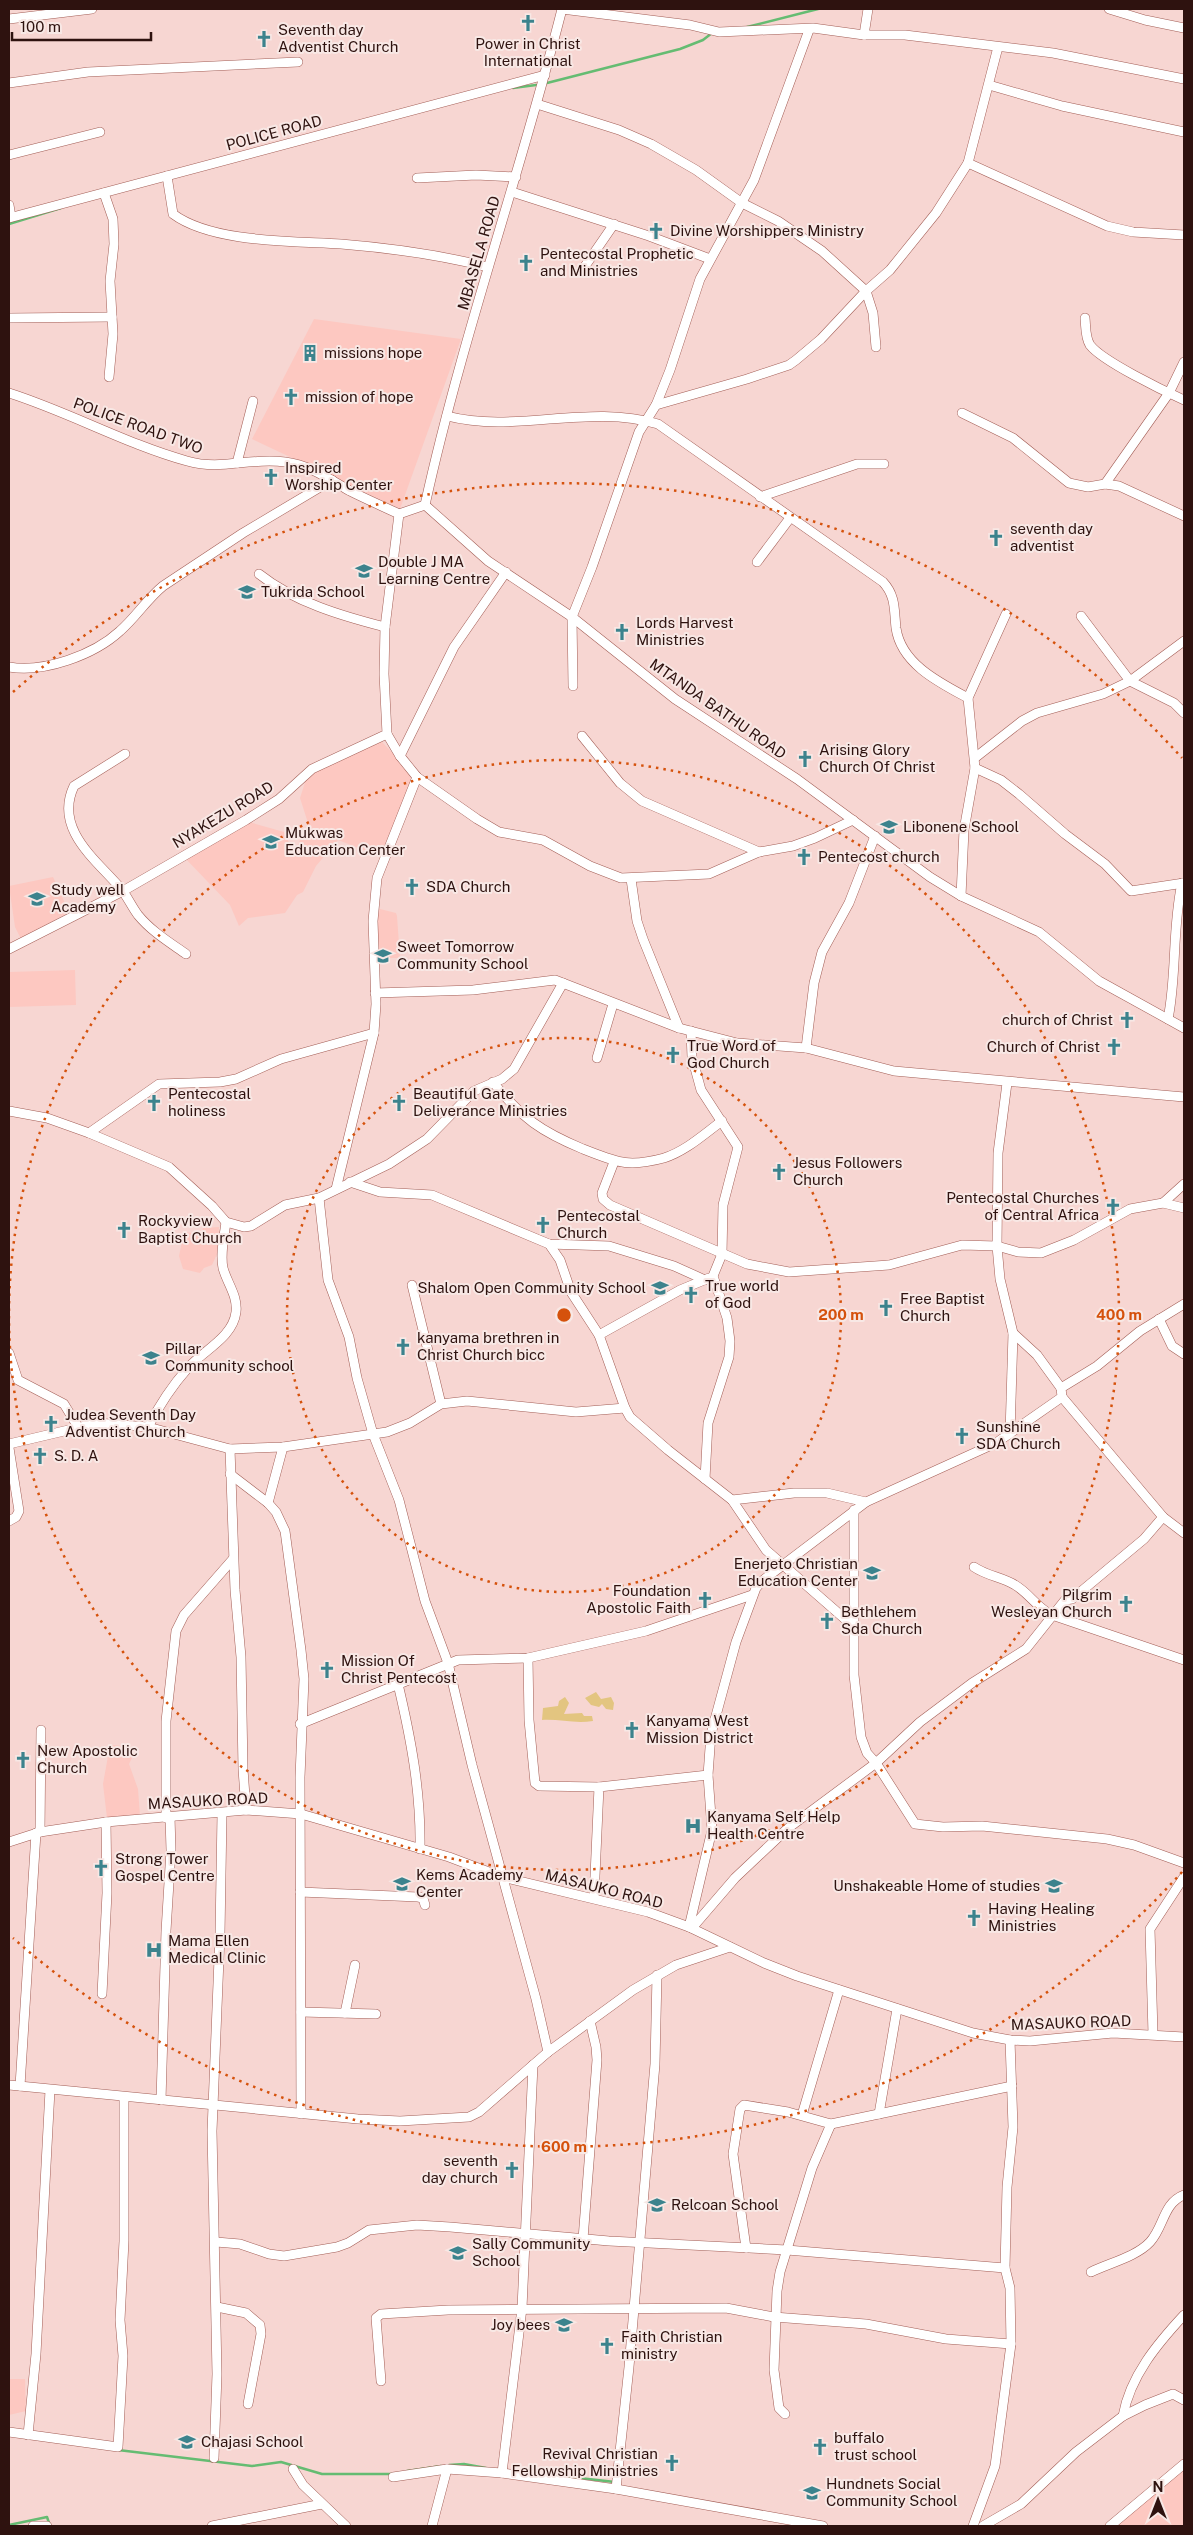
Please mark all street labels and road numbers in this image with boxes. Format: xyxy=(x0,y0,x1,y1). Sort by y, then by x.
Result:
street label: POLICE ROAD xyxy=(224,112,324,153)
street label: MBASELA ROAD xyxy=(454,194,503,312)
street label: POLICE ROAD TWO xyxy=(71,394,205,457)
street label: MTANDA BATHU ROAD xyxy=(647,655,790,762)
street label: NYAKEZU ROAD xyxy=(169,778,276,851)
street label: MASAUKO ROAD xyxy=(147,1789,269,1812)
street label: MASAUKO ROAD xyxy=(544,1866,665,1911)
street label: MASAUKO ROAD xyxy=(1010,2012,1132,2033)

